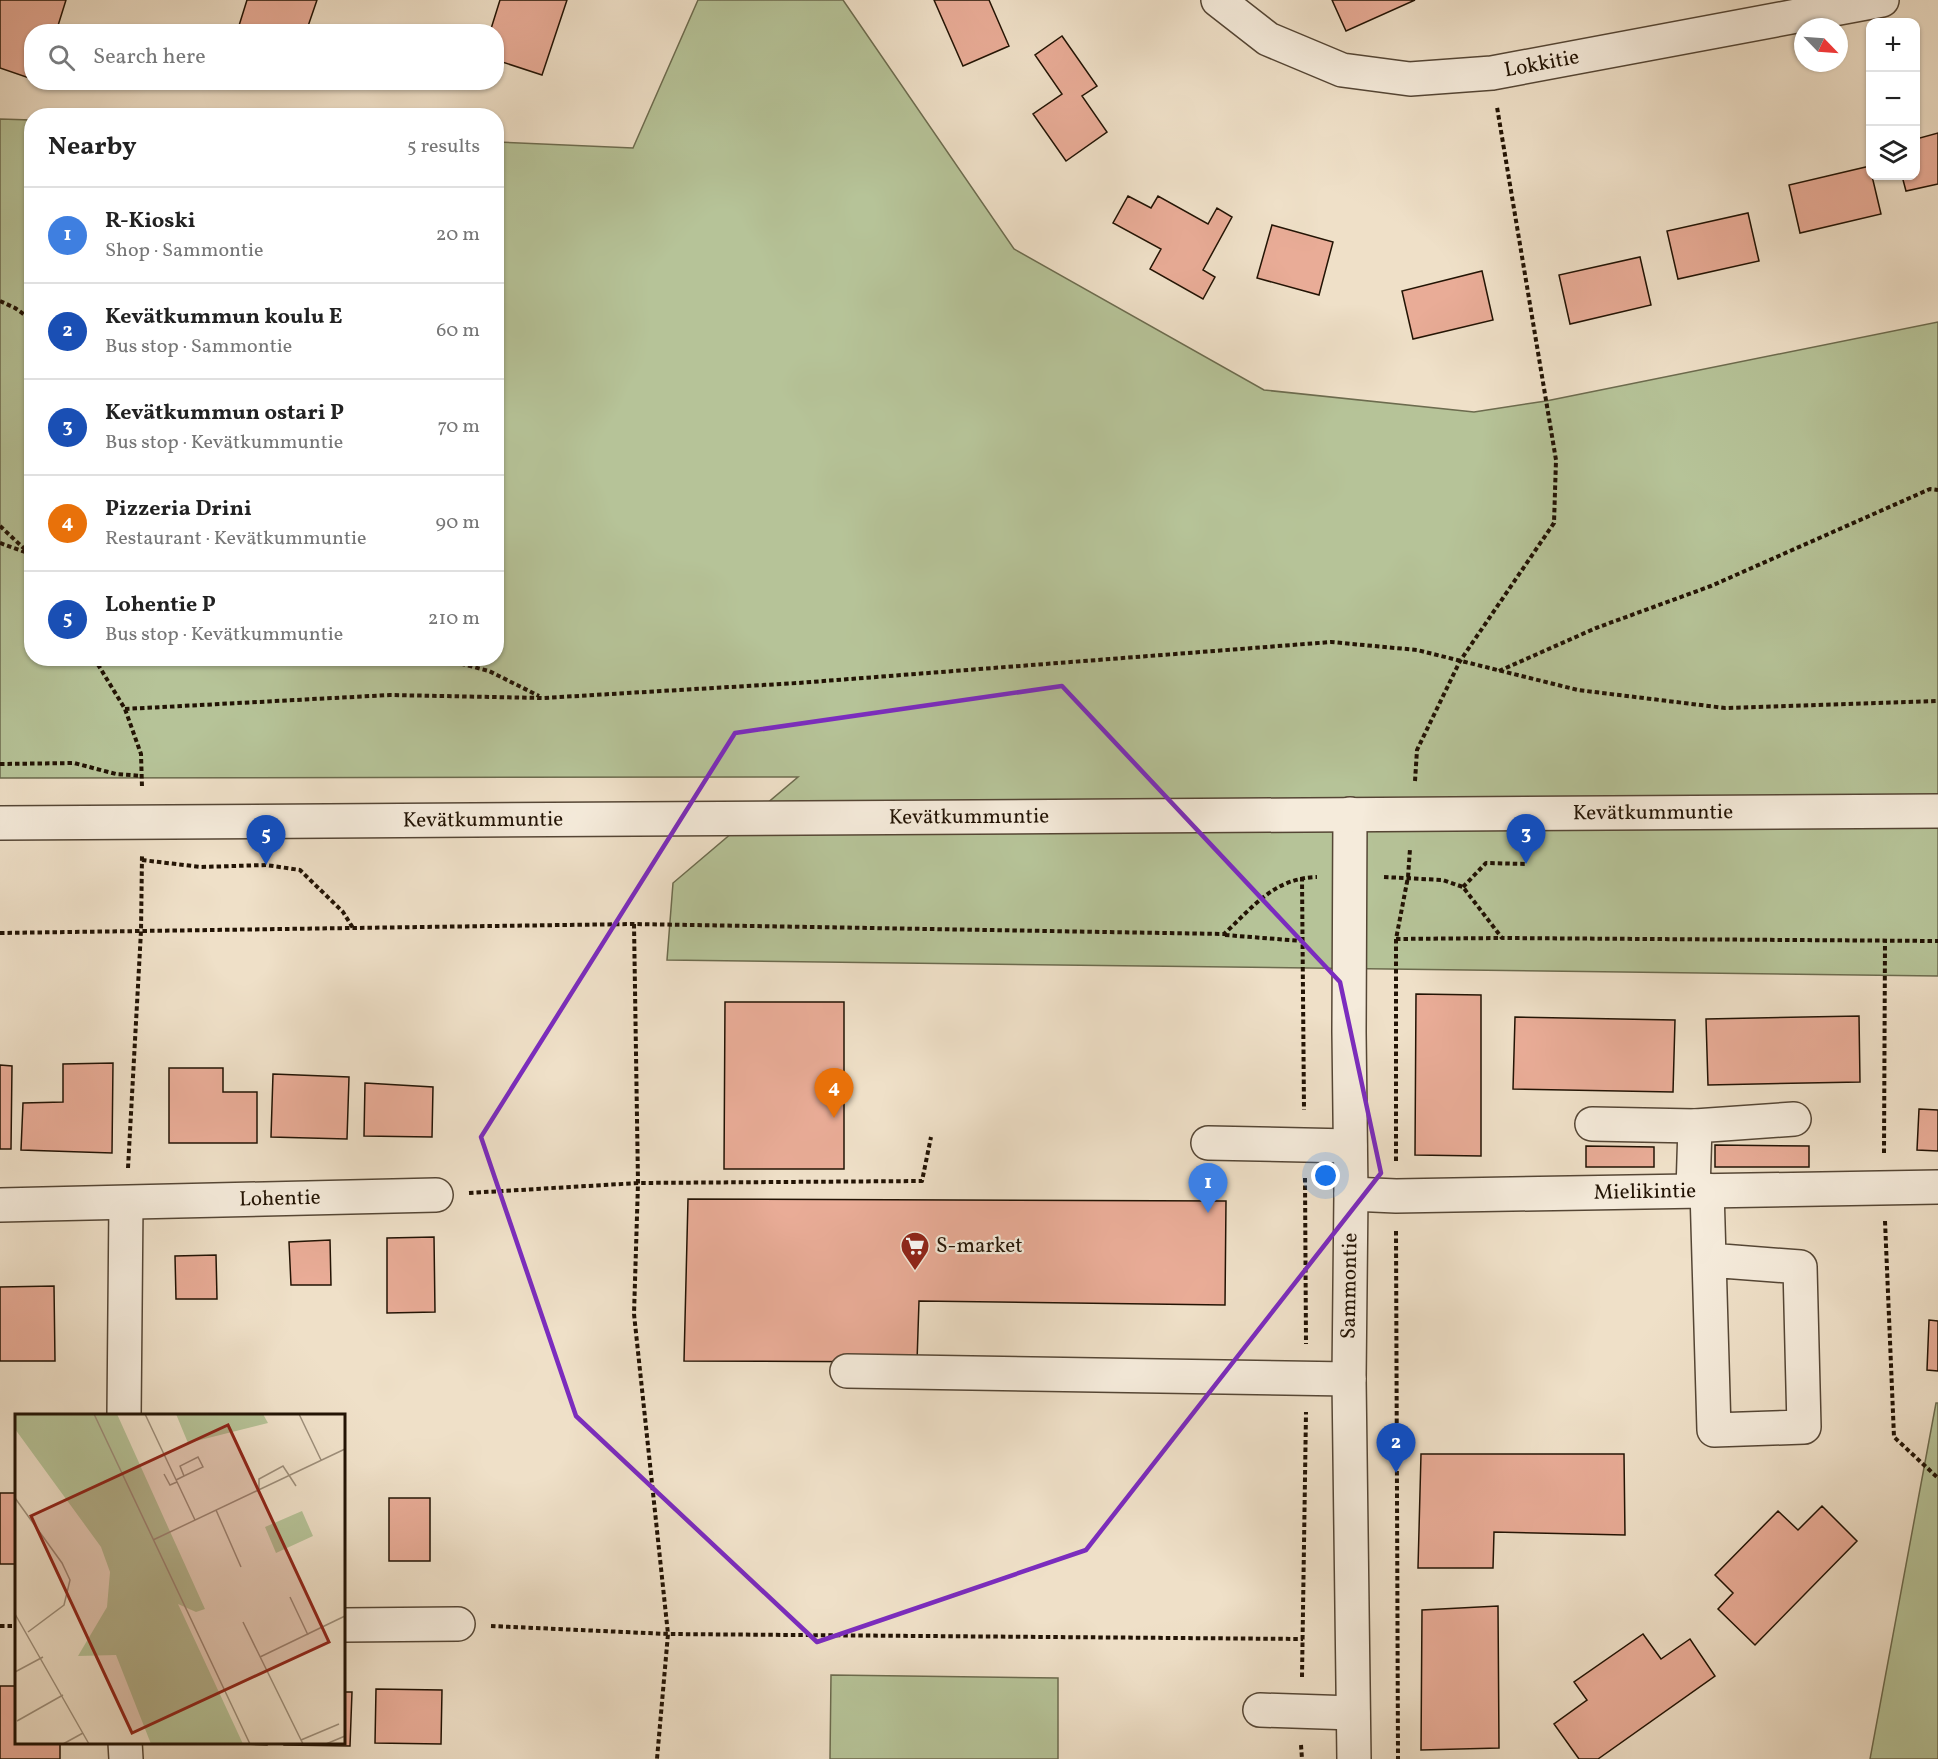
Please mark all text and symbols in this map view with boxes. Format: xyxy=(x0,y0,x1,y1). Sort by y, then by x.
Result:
north arrow xyxy=(1794,18,1848,72)
map controls xyxy=(1866,18,1920,180)
button: + xyxy=(1866,18,1920,72)
search box xyxy=(24,24,504,90)
icon: search xyxy=(45,41,78,74)
text: Search here xyxy=(93,42,206,73)
street label: Lokkitie xyxy=(1502,42,1582,85)
button: − xyxy=(1866,72,1920,126)
button: layers xyxy=(1866,126,1920,180)
text: Nearby xyxy=(48,129,137,165)
text: 5 results xyxy=(407,133,480,161)
text: R-Kioski xyxy=(105,206,196,237)
text: 1 xyxy=(63,221,72,249)
text: 20 m xyxy=(436,221,480,249)
text: Shop · Sammontie xyxy=(105,237,263,265)
text: Kevätkummun koulu E xyxy=(105,302,343,333)
text: 2 xyxy=(62,317,73,345)
text: 60 m xyxy=(436,317,480,345)
text: Bus stop · Sammontie xyxy=(105,333,292,361)
text: Kevätkummun ostari P xyxy=(105,398,344,429)
text: 3 xyxy=(62,413,73,441)
text: 70 m xyxy=(437,413,480,441)
text: Bus stop · Kevätkummuntie xyxy=(105,429,343,457)
text: Pizzeria Drini xyxy=(105,494,252,525)
text: 4 xyxy=(61,509,74,537)
text: 90 m xyxy=(436,509,480,537)
text: Restaurant · Kevätkummuntie xyxy=(105,525,366,553)
text: Lohentie P xyxy=(105,590,216,621)
text: 5 xyxy=(63,605,72,633)
text: 210 m xyxy=(428,605,480,633)
text: Bus stop · Kevätkummuntie xyxy=(105,621,343,649)
street label: Kevätkummuntie xyxy=(1573,798,1733,828)
street label: Kevätkummuntie xyxy=(889,802,1049,832)
street label: Kevätkummuntie xyxy=(403,805,563,835)
pin: 3 xyxy=(1506,814,1546,864)
pin: 5 xyxy=(246,816,286,865)
pin: 4 xyxy=(814,1068,854,1118)
your location xyxy=(1311,1161,1340,1190)
pin: 1 xyxy=(1188,1164,1228,1213)
street label: Mielikintie xyxy=(1593,1177,1696,1207)
street label: Lohentie xyxy=(239,1183,321,1214)
supermarket icon: S-market xyxy=(899,1230,931,1272)
place label: S-market xyxy=(936,1232,1023,1261)
street label: Sammontie xyxy=(1335,1232,1365,1340)
inset map xyxy=(15,1414,345,1744)
pin: 2 xyxy=(1376,1424,1416,1473)

